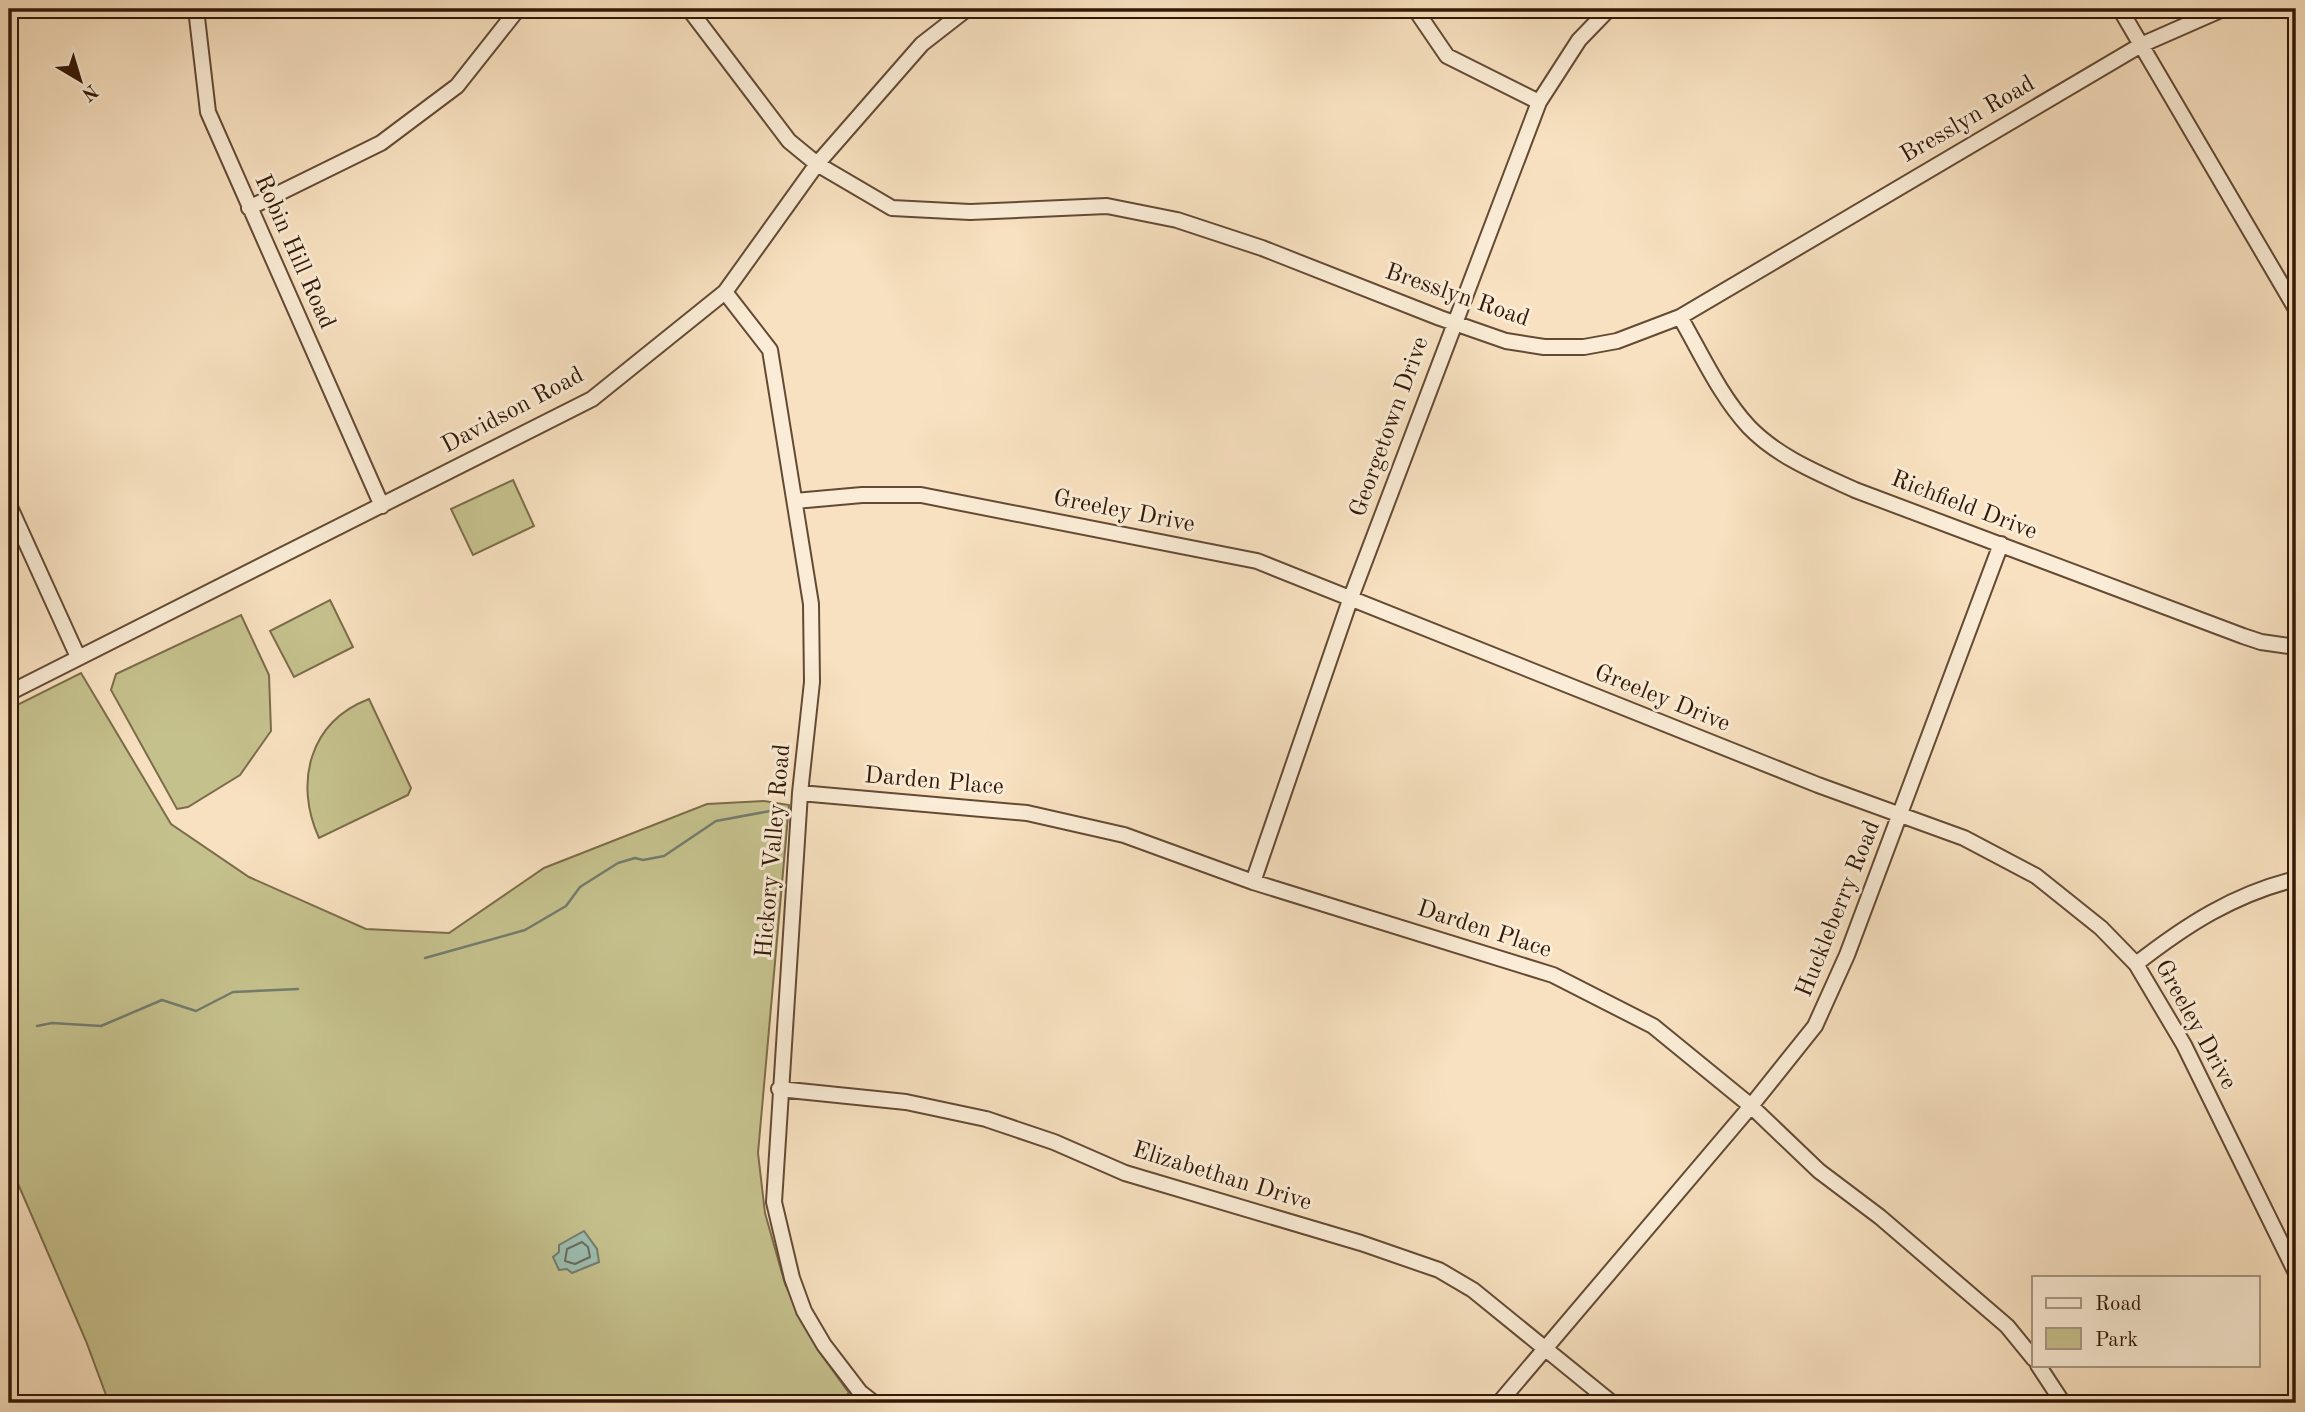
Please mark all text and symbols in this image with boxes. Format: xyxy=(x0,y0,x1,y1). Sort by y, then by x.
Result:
north arrow xyxy=(46,46,116,116)
street label: Bresslyn Road xyxy=(1897,72,2039,168)
text: N xyxy=(77,79,101,104)
street label: Robin Hill Road xyxy=(249,171,339,333)
street label: Bresslyn Road xyxy=(1382,260,1532,332)
street label: Georgetown Drive xyxy=(1346,334,1434,520)
street label: Davidson Road xyxy=(438,364,588,458)
street label: Richfield Drive xyxy=(1888,467,2040,545)
street label: Greeley Drive xyxy=(1051,487,1197,537)
street label: Greeley Drive xyxy=(1591,661,1733,737)
street label: Hickory Valley Road xyxy=(753,743,795,959)
street label: Darden Place xyxy=(863,764,1005,800)
street label: Huckleberry Road xyxy=(1793,817,1885,1001)
street label: Darden Place xyxy=(1414,897,1554,963)
street label: Greeley Drive xyxy=(2150,956,2240,1094)
street label: Elizabethan Drive xyxy=(1130,1138,1314,1216)
legend xyxy=(2032,1276,2260,1366)
text: Road xyxy=(2095,1294,2142,1315)
text: Park xyxy=(2095,1330,2138,1351)

